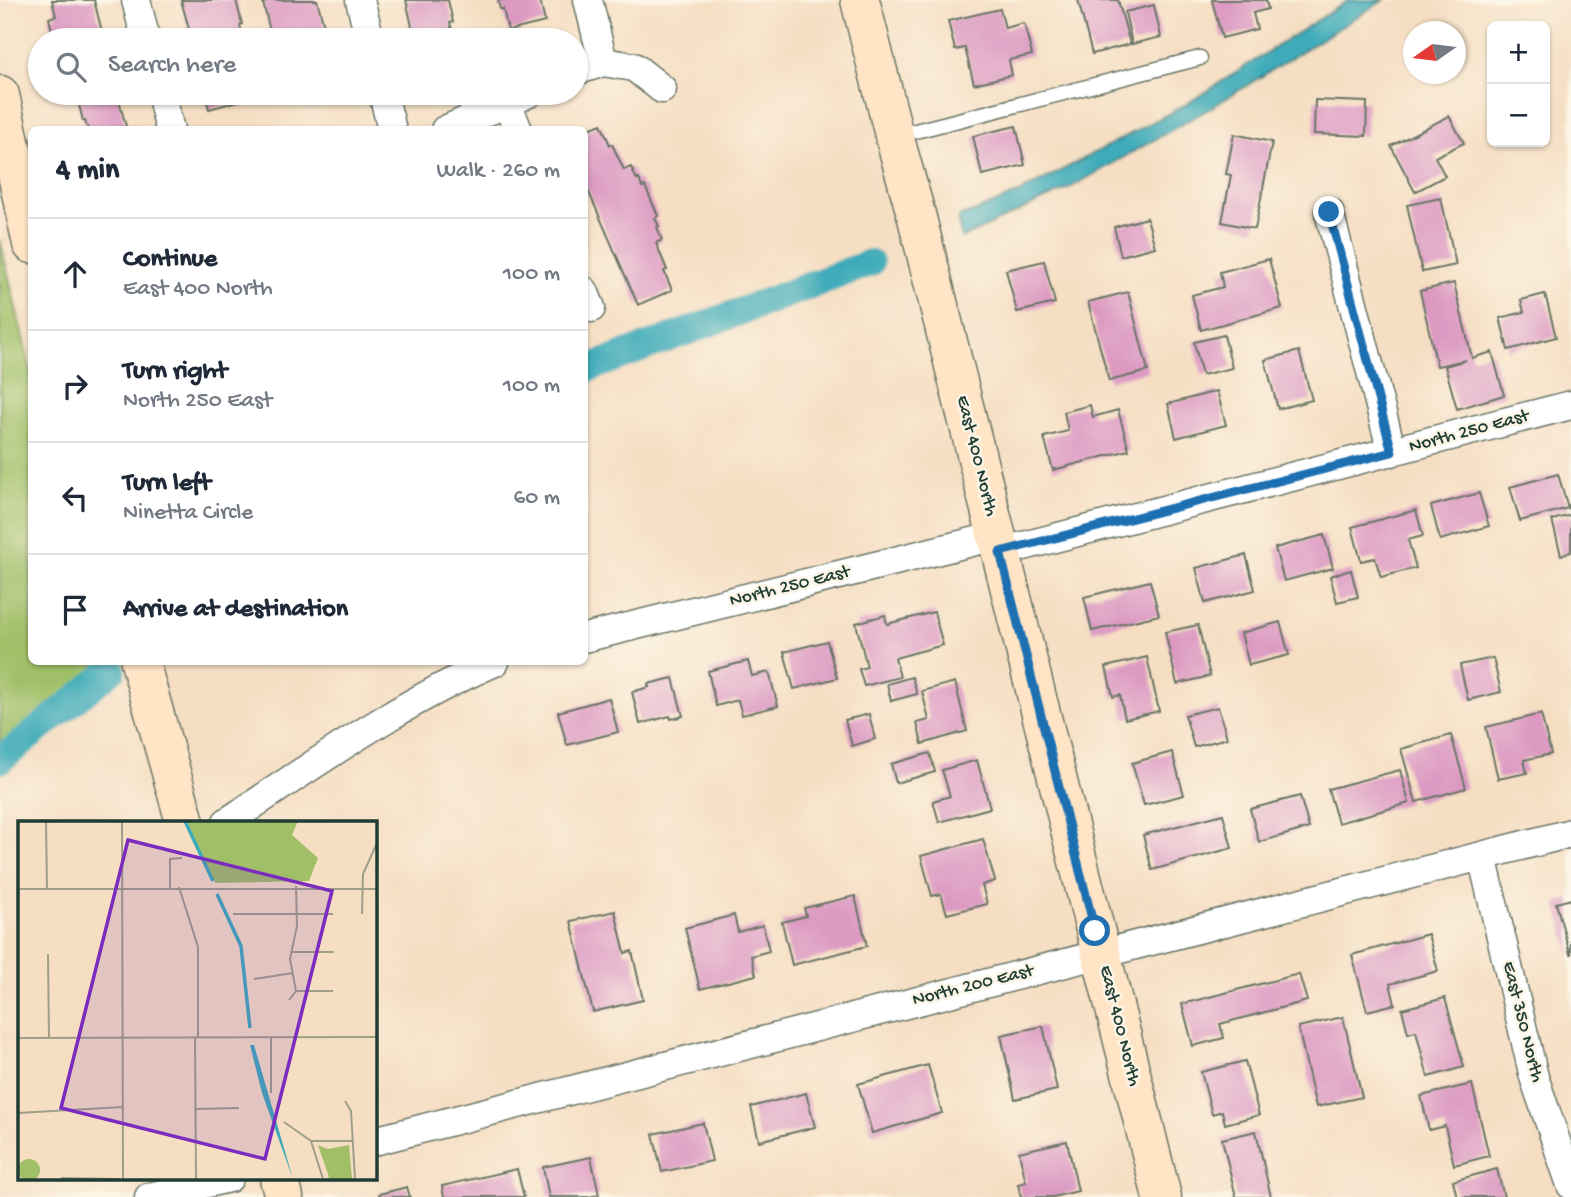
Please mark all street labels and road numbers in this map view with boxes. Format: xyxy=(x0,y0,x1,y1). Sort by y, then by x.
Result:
street label: East 400 North xyxy=(950,393,1002,519)
street label: North 250 East xyxy=(1407,404,1534,459)
street label: North 250 East xyxy=(727,560,855,613)
street label: North 200 East xyxy=(910,959,1038,1012)
street label: East 350 North xyxy=(1496,959,1548,1085)
street label: East 400 North xyxy=(1093,963,1145,1089)

